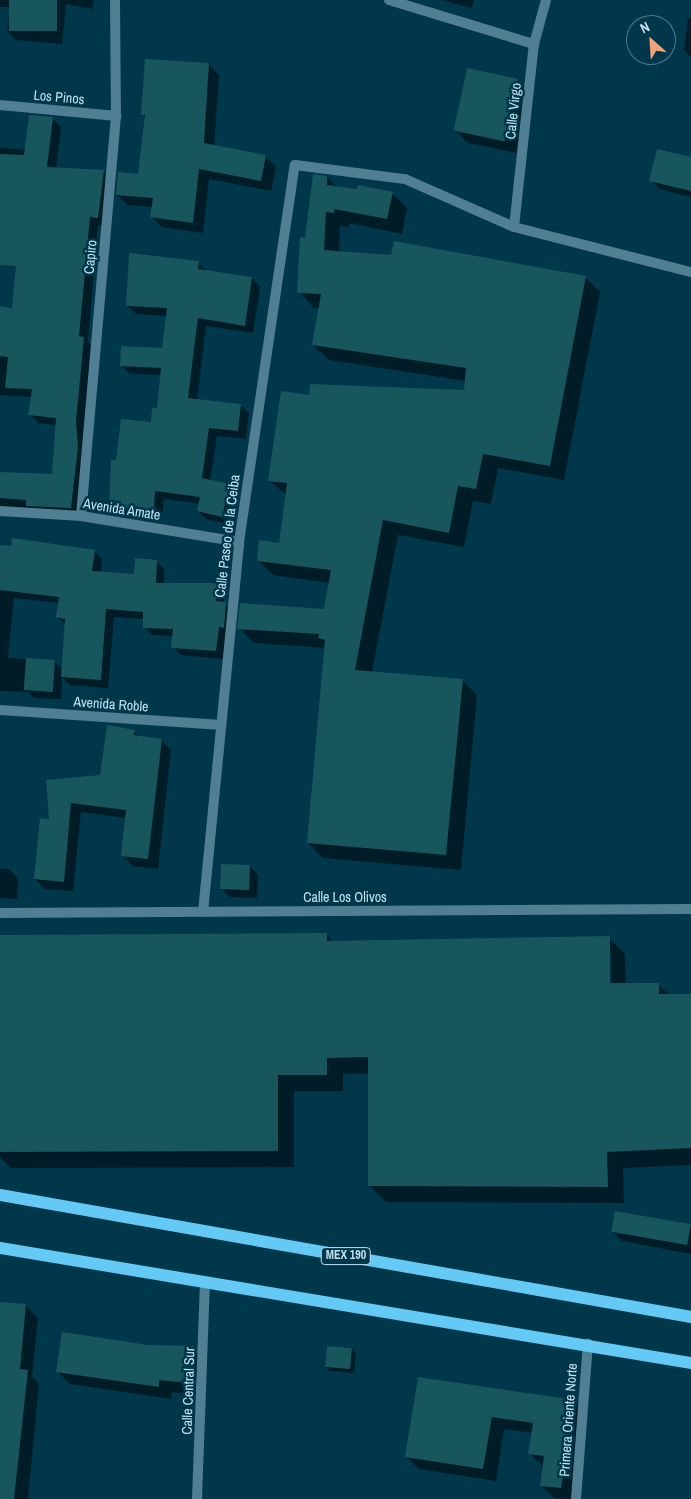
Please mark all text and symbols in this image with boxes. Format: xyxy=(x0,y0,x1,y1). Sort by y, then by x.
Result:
north arrow xyxy=(626,15,676,65)
text: N xyxy=(637,18,653,37)
street label: Calle Virgo xyxy=(502,82,524,140)
street label: Los Pinos xyxy=(33,86,85,108)
street label: Capiro xyxy=(80,239,100,275)
street label: Calle Paseo de la Ceiba xyxy=(211,474,243,598)
street label: Avenida Amate xyxy=(82,495,162,523)
street label: Avenida Roble xyxy=(73,693,149,715)
street label: Calle Los Olivos xyxy=(303,889,387,905)
road number: MEX 190 xyxy=(320,1246,372,1266)
street label: Calle Central Sur xyxy=(178,1347,198,1435)
street label: Primera Oriente Norte xyxy=(556,1363,580,1477)

